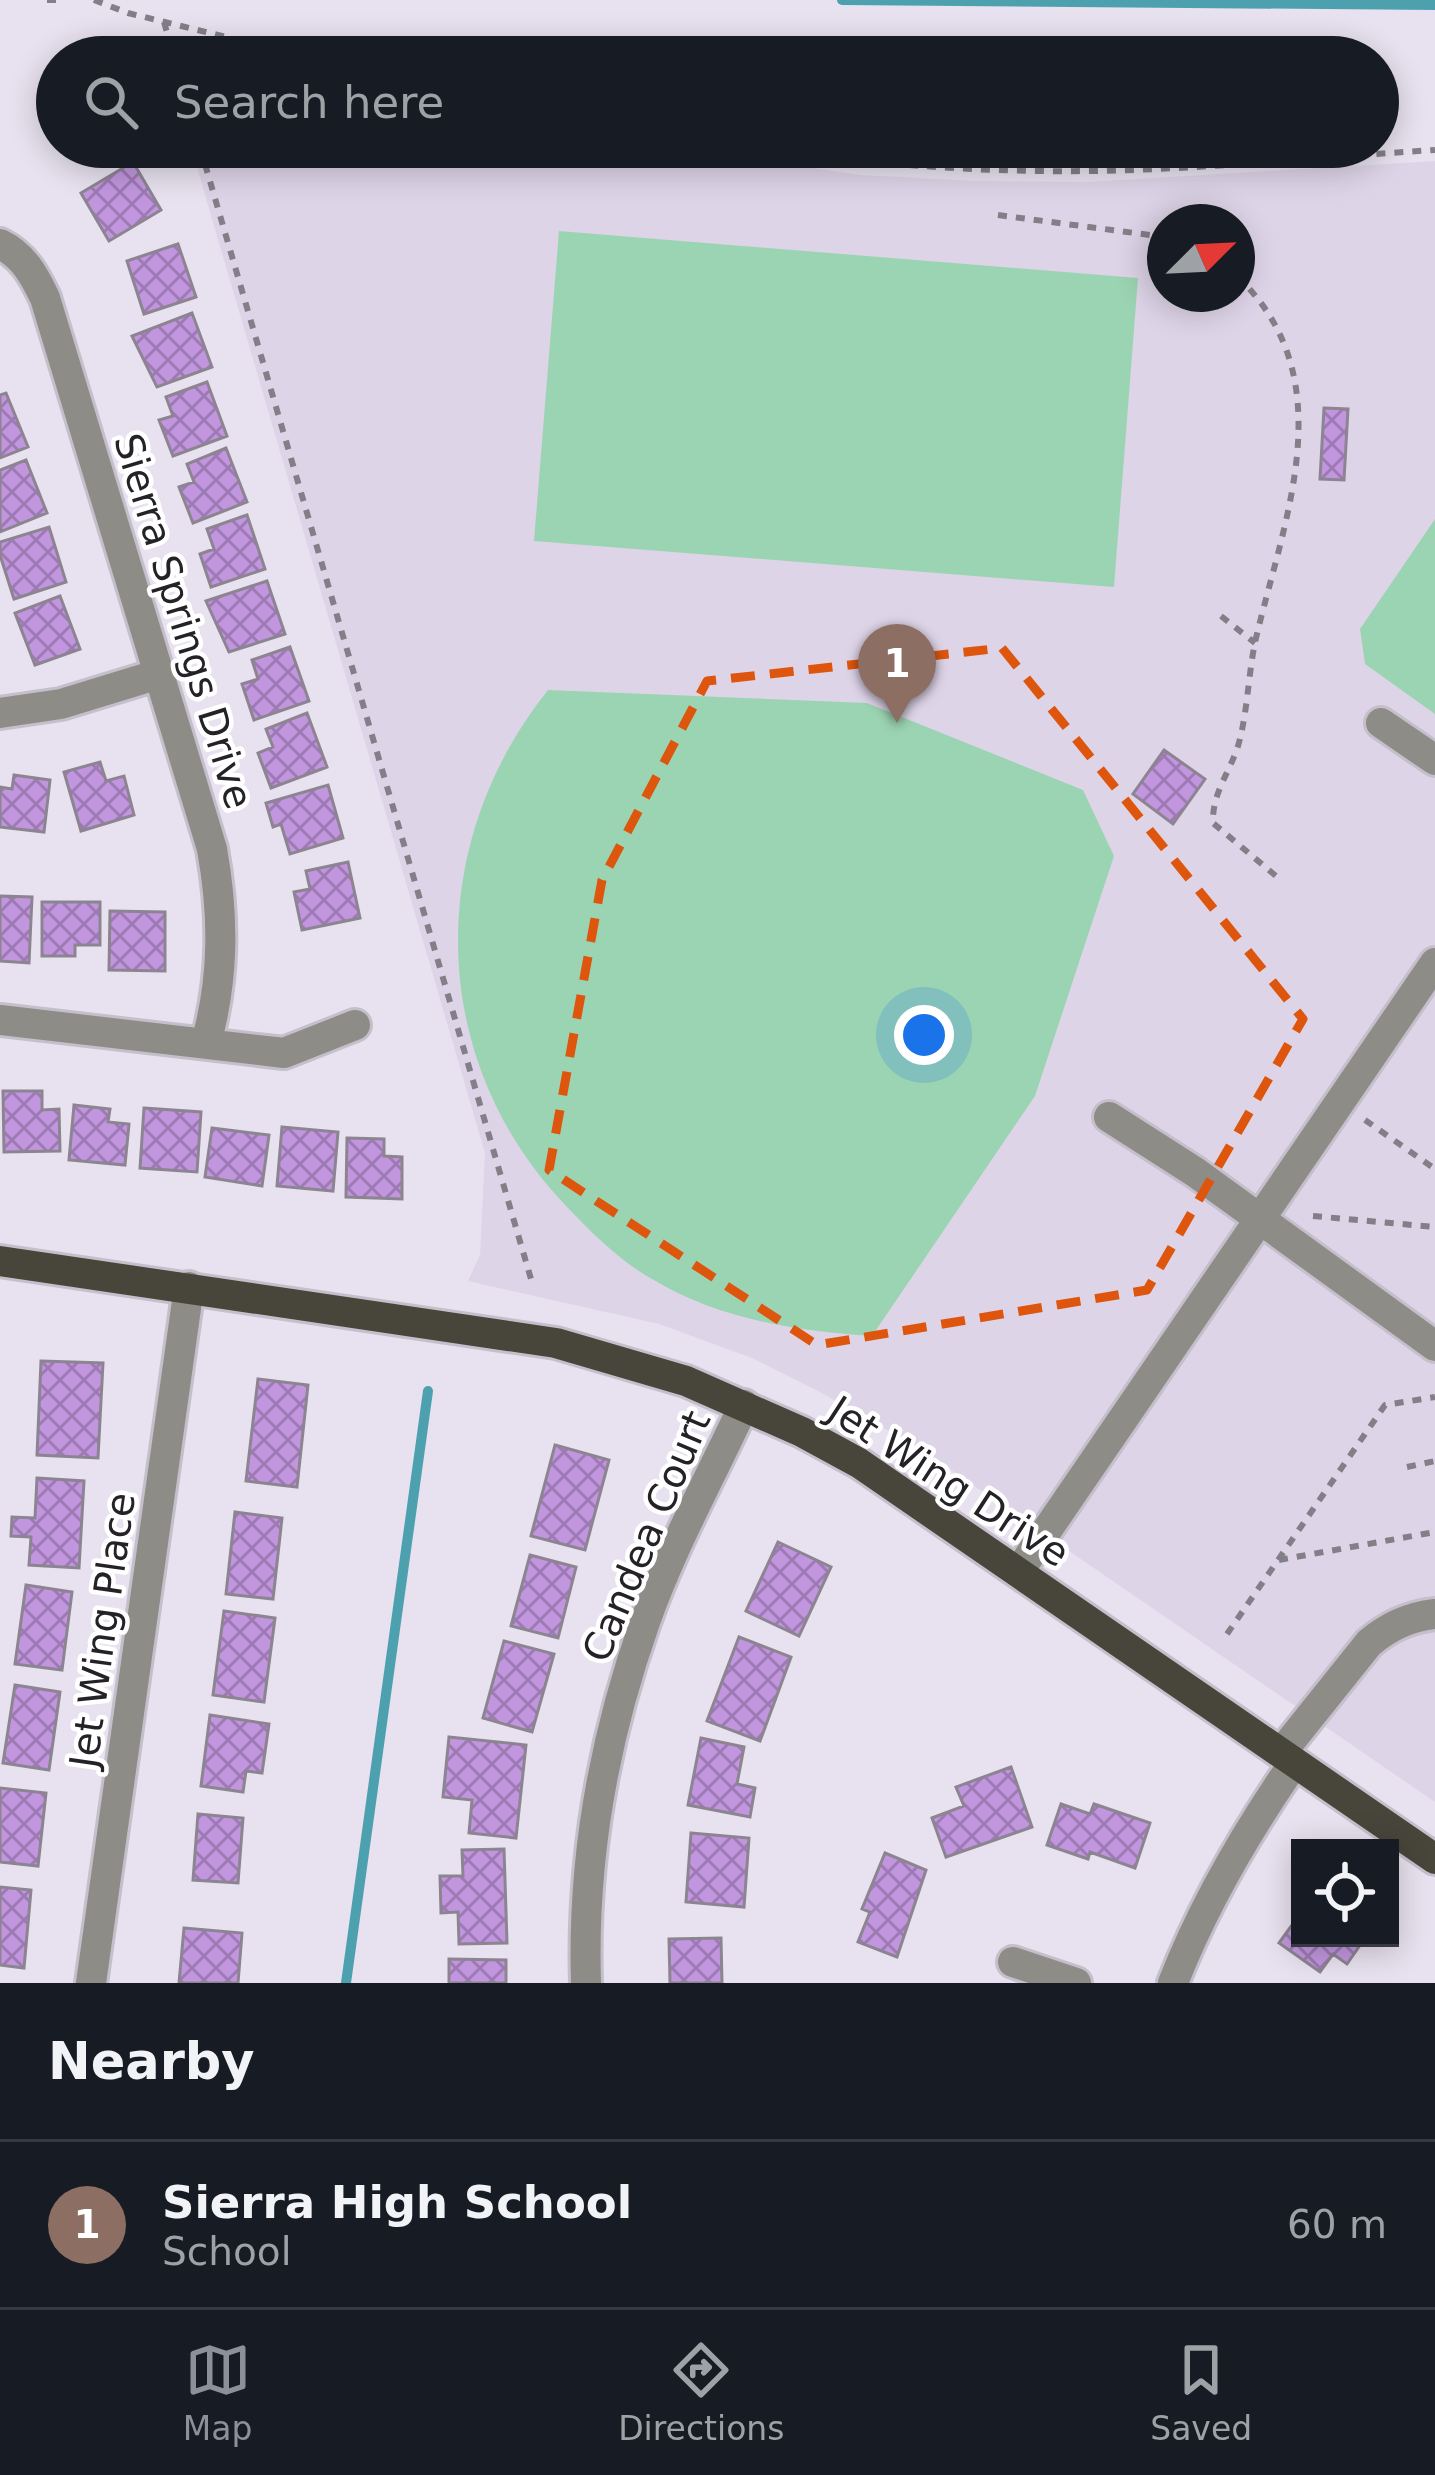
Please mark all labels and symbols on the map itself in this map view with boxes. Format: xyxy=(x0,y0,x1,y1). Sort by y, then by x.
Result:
north arrow xyxy=(1147,204,1255,312)
street label: Sierra Springs Drive xyxy=(105,428,262,814)
pin: 1 xyxy=(858,624,936,723)
your location xyxy=(894,1005,954,1065)
street label: Jet Wing Drive xyxy=(818,1385,1077,1576)
street label: Candea Court xyxy=(573,1404,720,1668)
street label: Jet Wing Place xyxy=(61,1490,144,1773)

